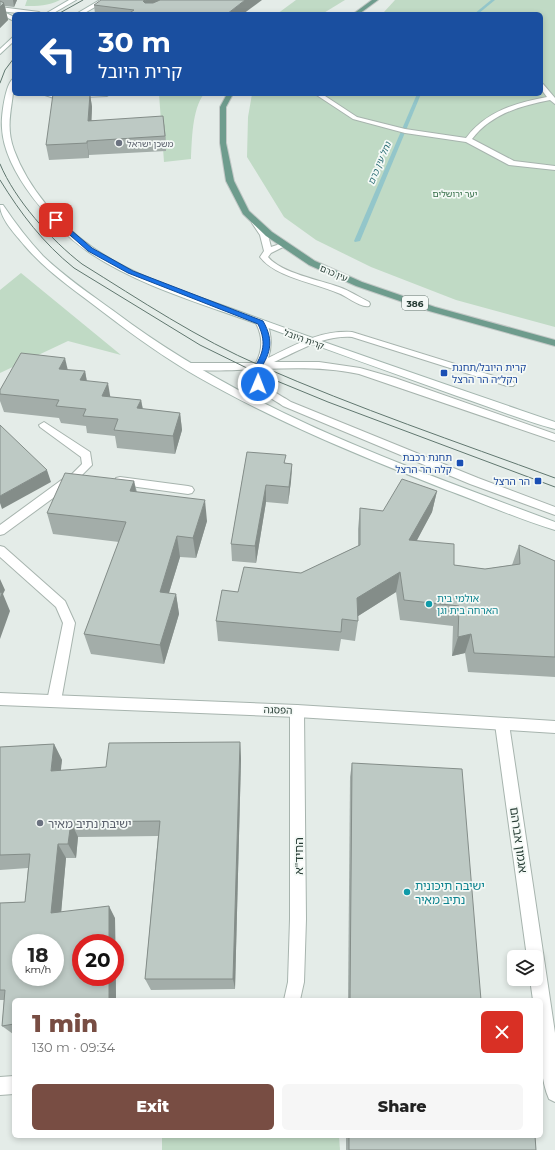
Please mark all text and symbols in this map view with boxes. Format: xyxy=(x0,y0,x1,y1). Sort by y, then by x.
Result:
text: 30 m xyxy=(98,25,171,59)
icon: left xyxy=(32,28,84,80)
text: קרית היובל xyxy=(98,61,182,83)
marker: משכן ישראל xyxy=(114,138,124,148)
place label: משכן ישראל xyxy=(127,138,174,149)
water label: נחל עין כרם xyxy=(365,139,393,186)
park label: יער ירושלים xyxy=(433,188,477,199)
pin xyxy=(39,203,73,237)
icon: arrive xyxy=(45,209,67,231)
street label: עין כרם xyxy=(319,262,349,284)
road number: 386 xyxy=(402,296,428,310)
street label: קרית היובל xyxy=(282,327,326,351)
place label: קרית היובל/תחנת רקל״ה הר הרצל xyxy=(452,361,526,386)
position arrow xyxy=(237,363,279,405)
marker: קרית היובל/תחנת רקל״ה הר הרצל xyxy=(439,368,449,378)
place label: תחנת רכבת קלה הר הרצל xyxy=(395,451,452,476)
marker: תחנת רכבת קלה הר הרצל xyxy=(455,458,465,468)
place label: הר הרצל xyxy=(494,475,530,488)
marker: הר הרצל xyxy=(533,476,543,486)
place label: אולמי בית הארחה בית וגן xyxy=(437,592,498,617)
marker: אולמי בית הארחה בית וגן xyxy=(424,599,434,609)
street label: הפסגה xyxy=(263,703,293,717)
street label: אגמון אברהם xyxy=(507,806,531,874)
place label: ישיבת נתיב מאיר xyxy=(48,816,132,831)
marker: ישיבת נתיב מאיר xyxy=(35,818,45,828)
street label: החיד"א xyxy=(291,837,306,875)
place label: ישיבה תיכונית נתיב מאיר xyxy=(415,878,485,907)
marker: ישיבה תיכונית נתיב מאיר xyxy=(402,887,412,897)
speed limit sign: 20 xyxy=(72,934,124,986)
text: 18 xyxy=(27,943,49,967)
map controls xyxy=(507,950,543,986)
button: layers xyxy=(507,950,543,986)
text: km/h xyxy=(25,963,51,976)
text: 1 min xyxy=(32,1009,98,1038)
button: close xyxy=(481,1011,523,1053)
text: 130 m · 09:34 xyxy=(32,1039,115,1055)
button: Exit xyxy=(32,1084,274,1130)
button: Share xyxy=(282,1084,523,1130)

